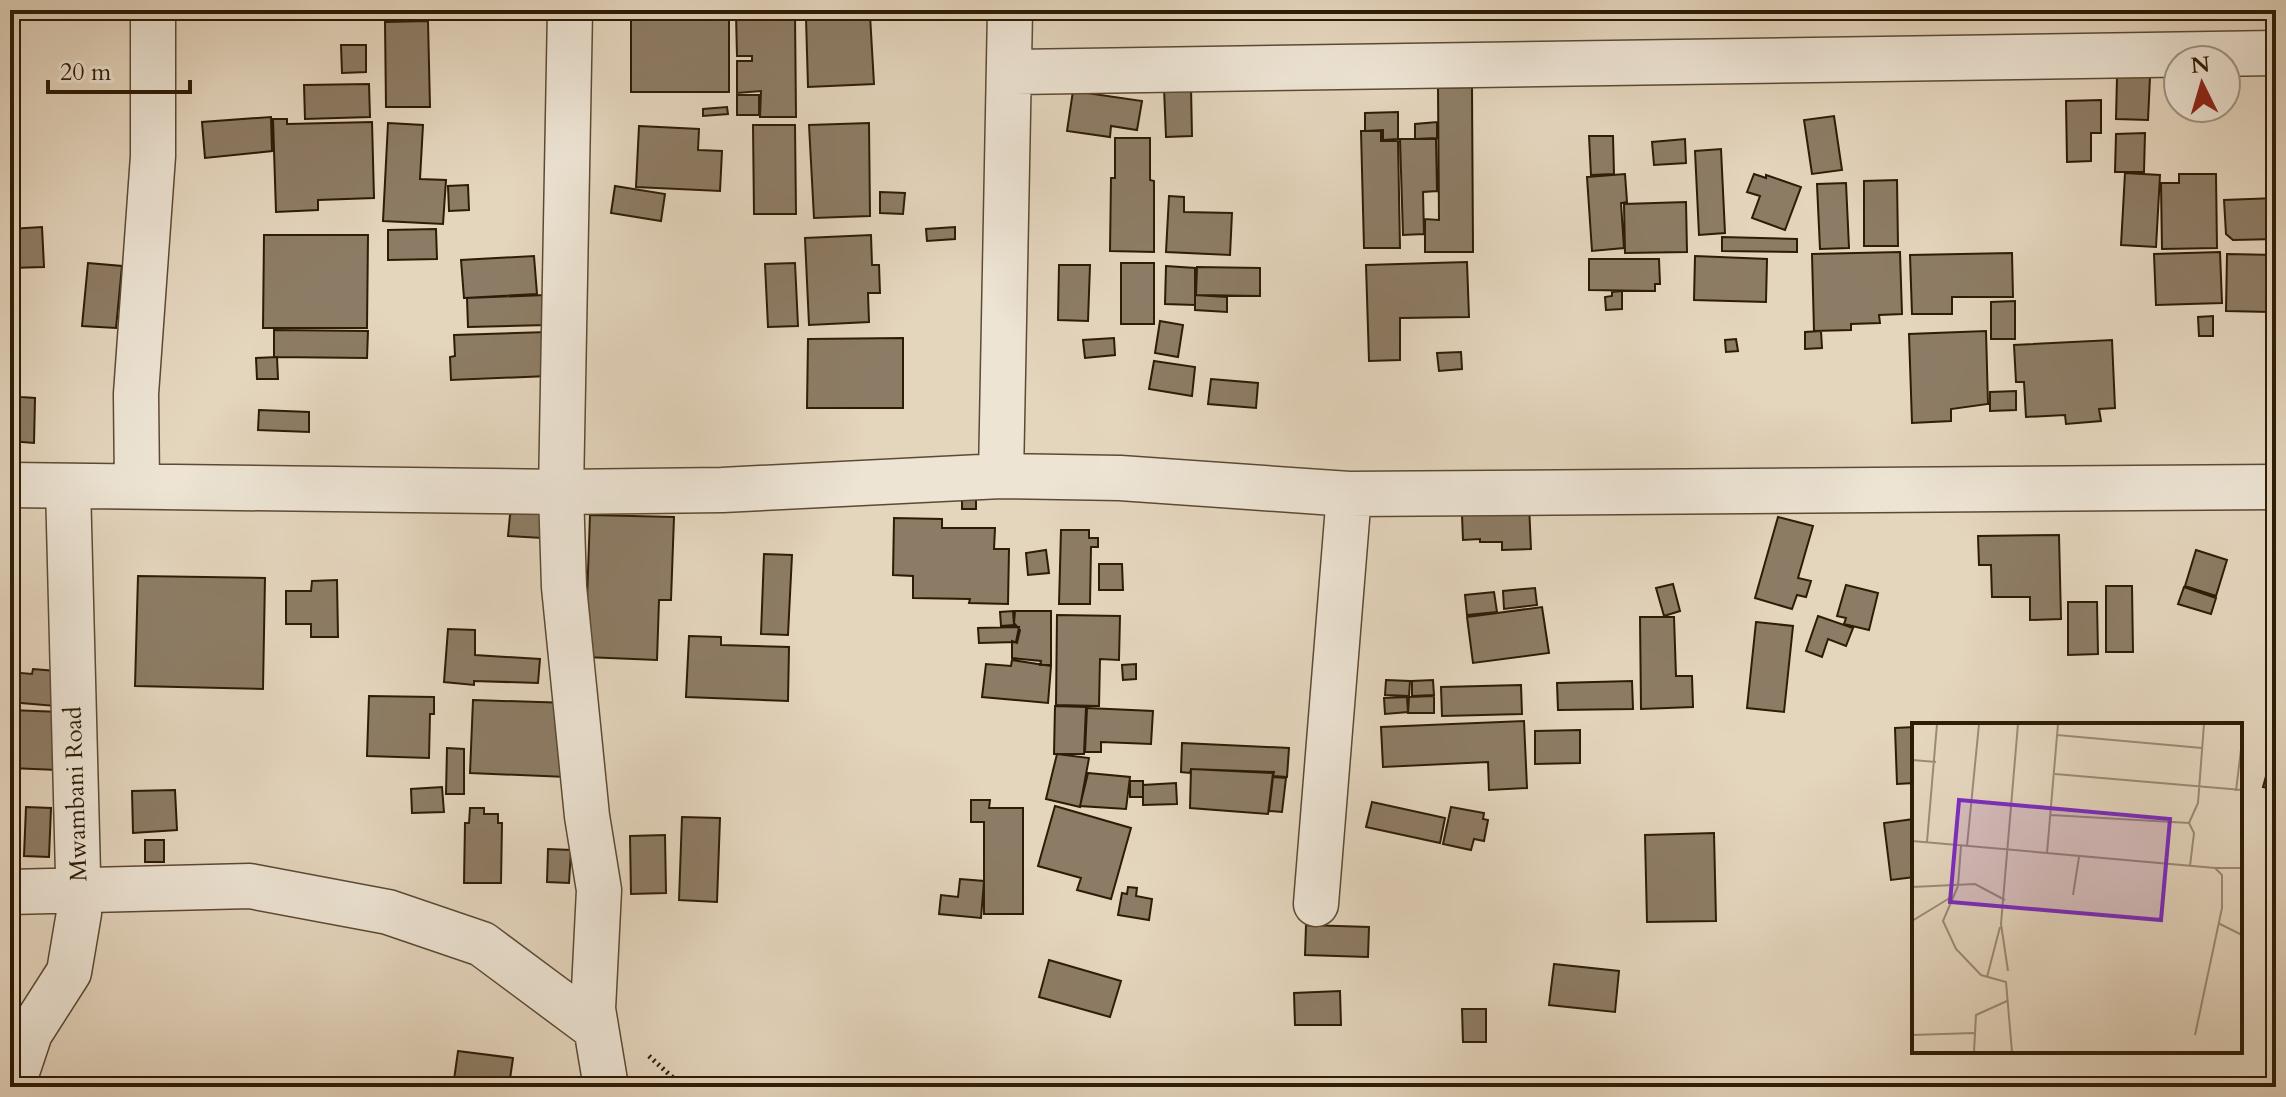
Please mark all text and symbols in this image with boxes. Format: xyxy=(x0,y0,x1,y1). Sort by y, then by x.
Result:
scale bar xyxy=(48,44,190,94)
north arrow xyxy=(2162,44,2242,124)
text: N xyxy=(2190,49,2211,81)
text: 20 m xyxy=(60,56,112,89)
street label: Mwambani Road xyxy=(56,706,96,882)
inset map xyxy=(1912,723,2242,1053)

